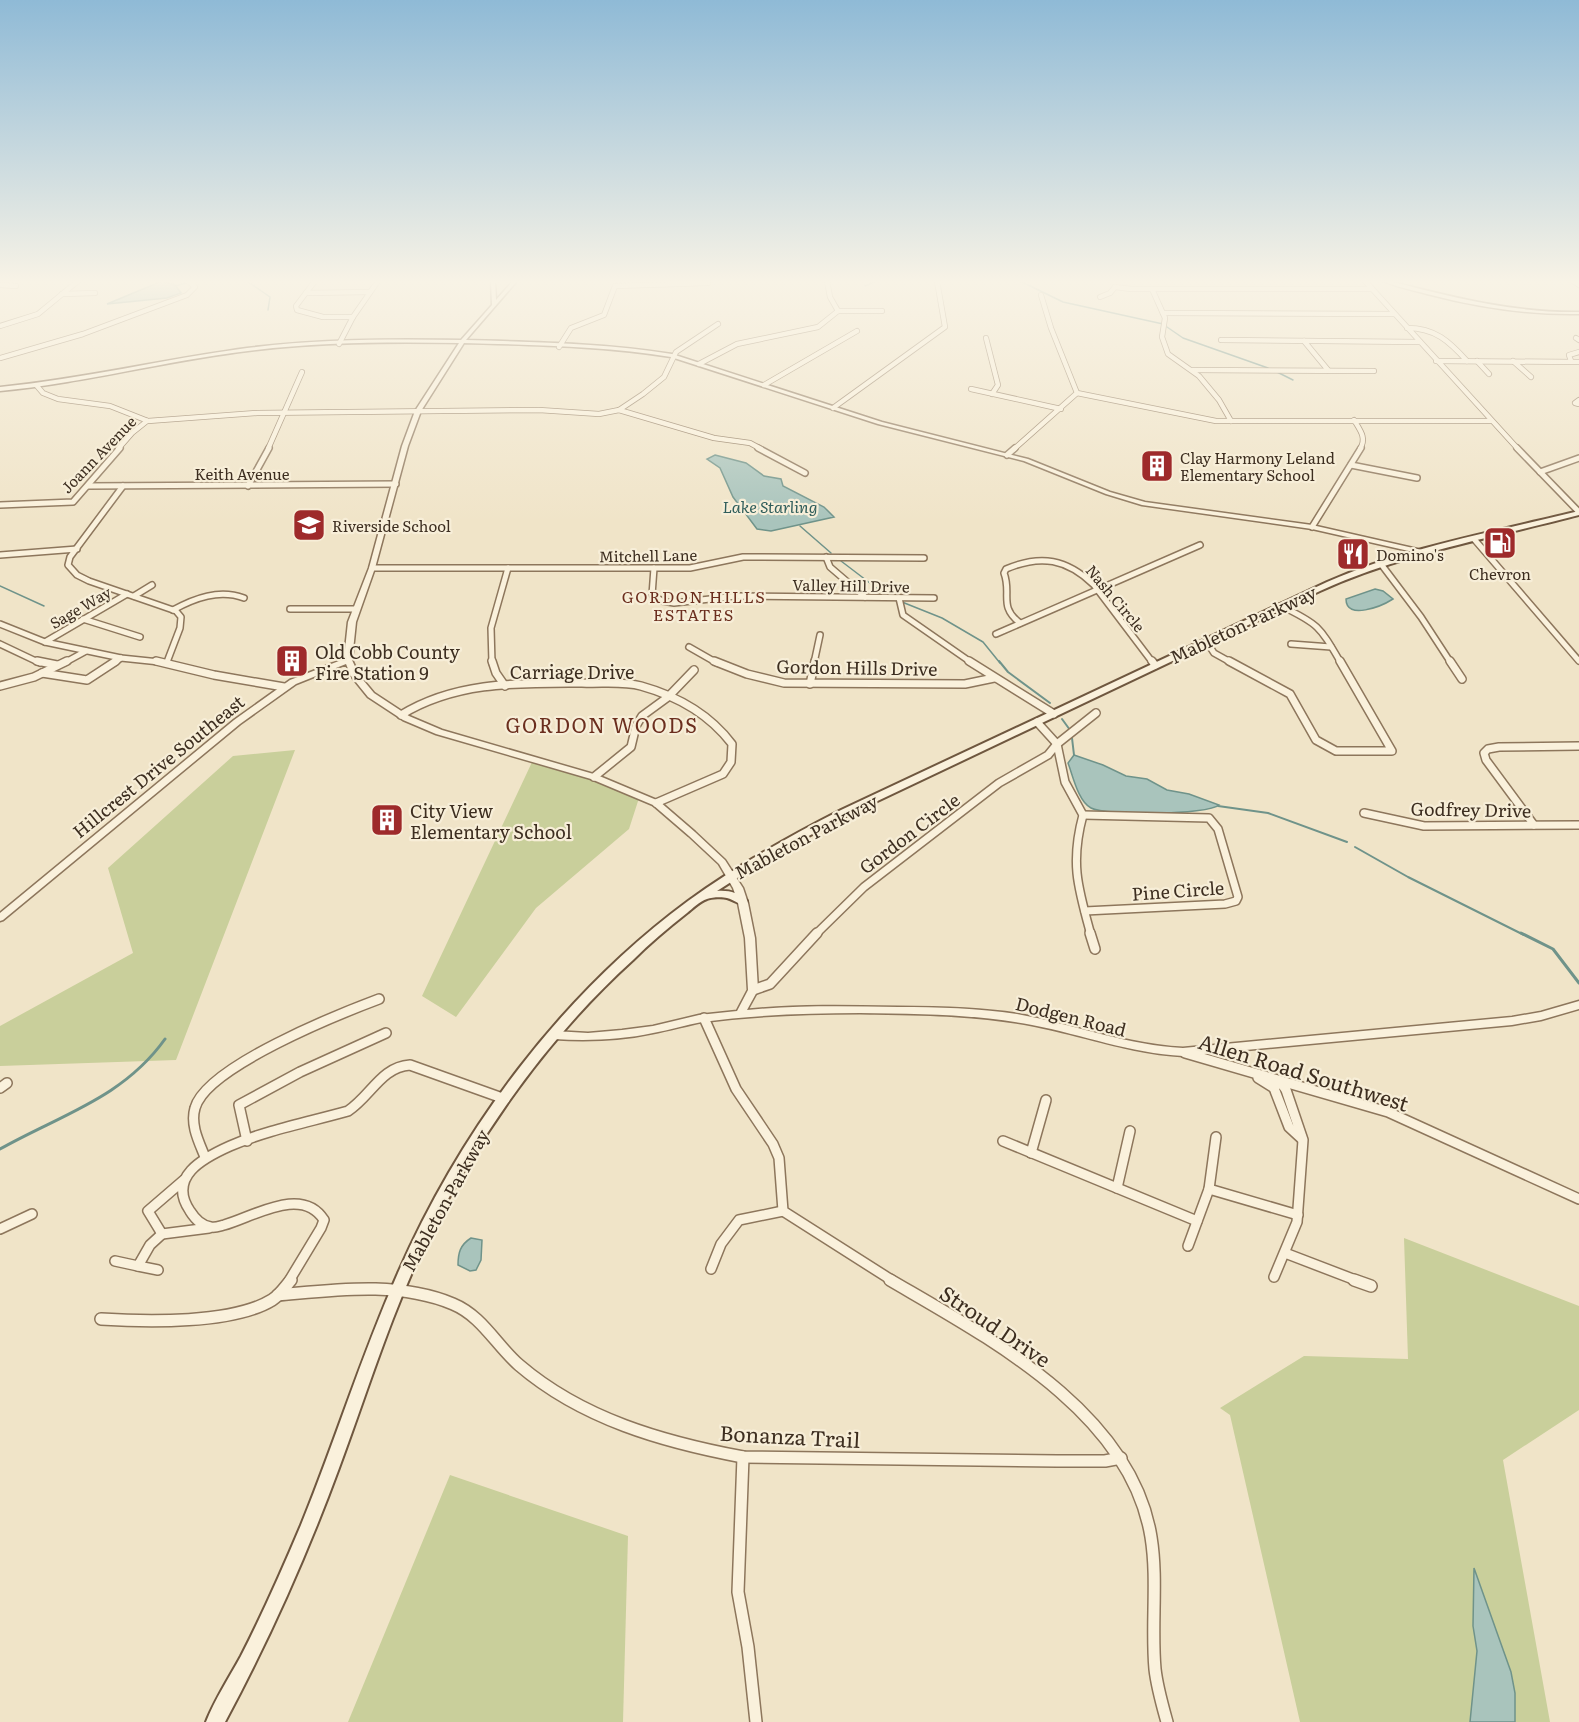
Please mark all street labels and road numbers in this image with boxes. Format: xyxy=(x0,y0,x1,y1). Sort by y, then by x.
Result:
street label: Joann Avenue xyxy=(55,410,141,498)
street label: Keith Avenue xyxy=(194,462,290,485)
street label: Mitchell Lane xyxy=(599,543,698,567)
street label: Nash Circle xyxy=(1081,559,1151,637)
street label: Valley Hill Drive xyxy=(792,572,910,598)
street label: Mableton Parkway xyxy=(1165,578,1321,670)
street label: Sage Way xyxy=(45,580,115,634)
street label: Gordon Hills Drive xyxy=(776,652,938,682)
street label: Carriage Drive xyxy=(510,658,634,685)
street label: Hillcrest Drive Southeast xyxy=(66,688,250,844)
street label: Mableton Parkway xyxy=(729,786,883,885)
street label: Gordon Circle xyxy=(853,786,965,880)
street label: Godfrey Drive xyxy=(1410,794,1532,824)
street label: Pine Circle xyxy=(1131,873,1225,907)
street label: Dodgen Road xyxy=(1013,989,1129,1043)
street label: Allen Road Southwest xyxy=(1195,1024,1413,1118)
street label: Mableton Parkway xyxy=(395,1123,496,1276)
street label: Stroud Drive xyxy=(934,1276,1058,1374)
street label: Bonanza Trail xyxy=(719,1416,861,1454)

